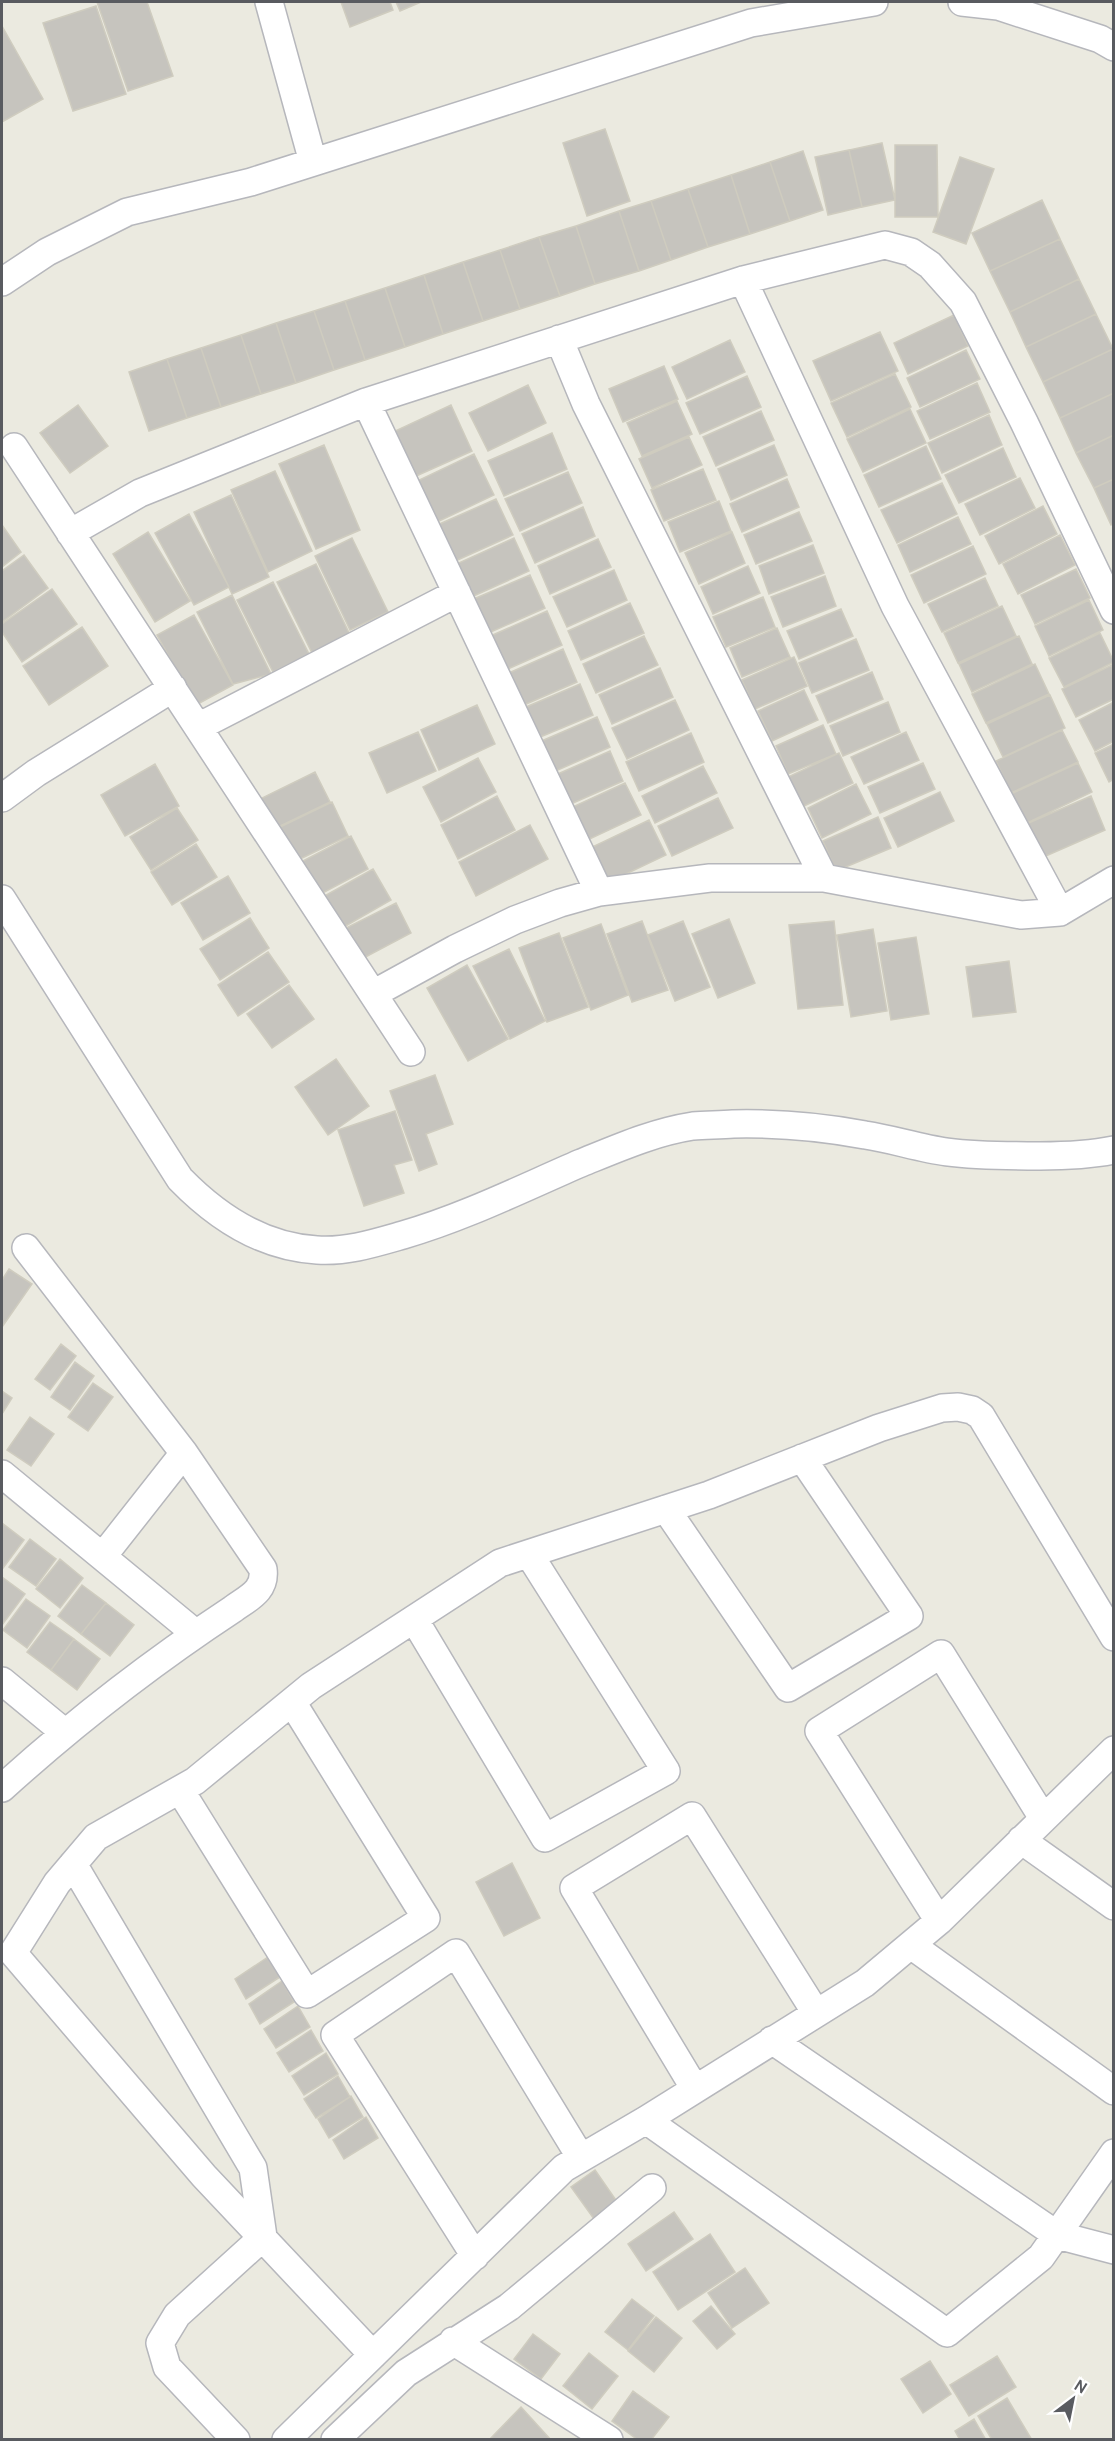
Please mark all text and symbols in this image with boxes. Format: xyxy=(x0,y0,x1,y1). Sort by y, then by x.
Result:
north arrow xyxy=(1043,2369,1103,2429)
text: N xyxy=(1071,2376,1091,2398)

